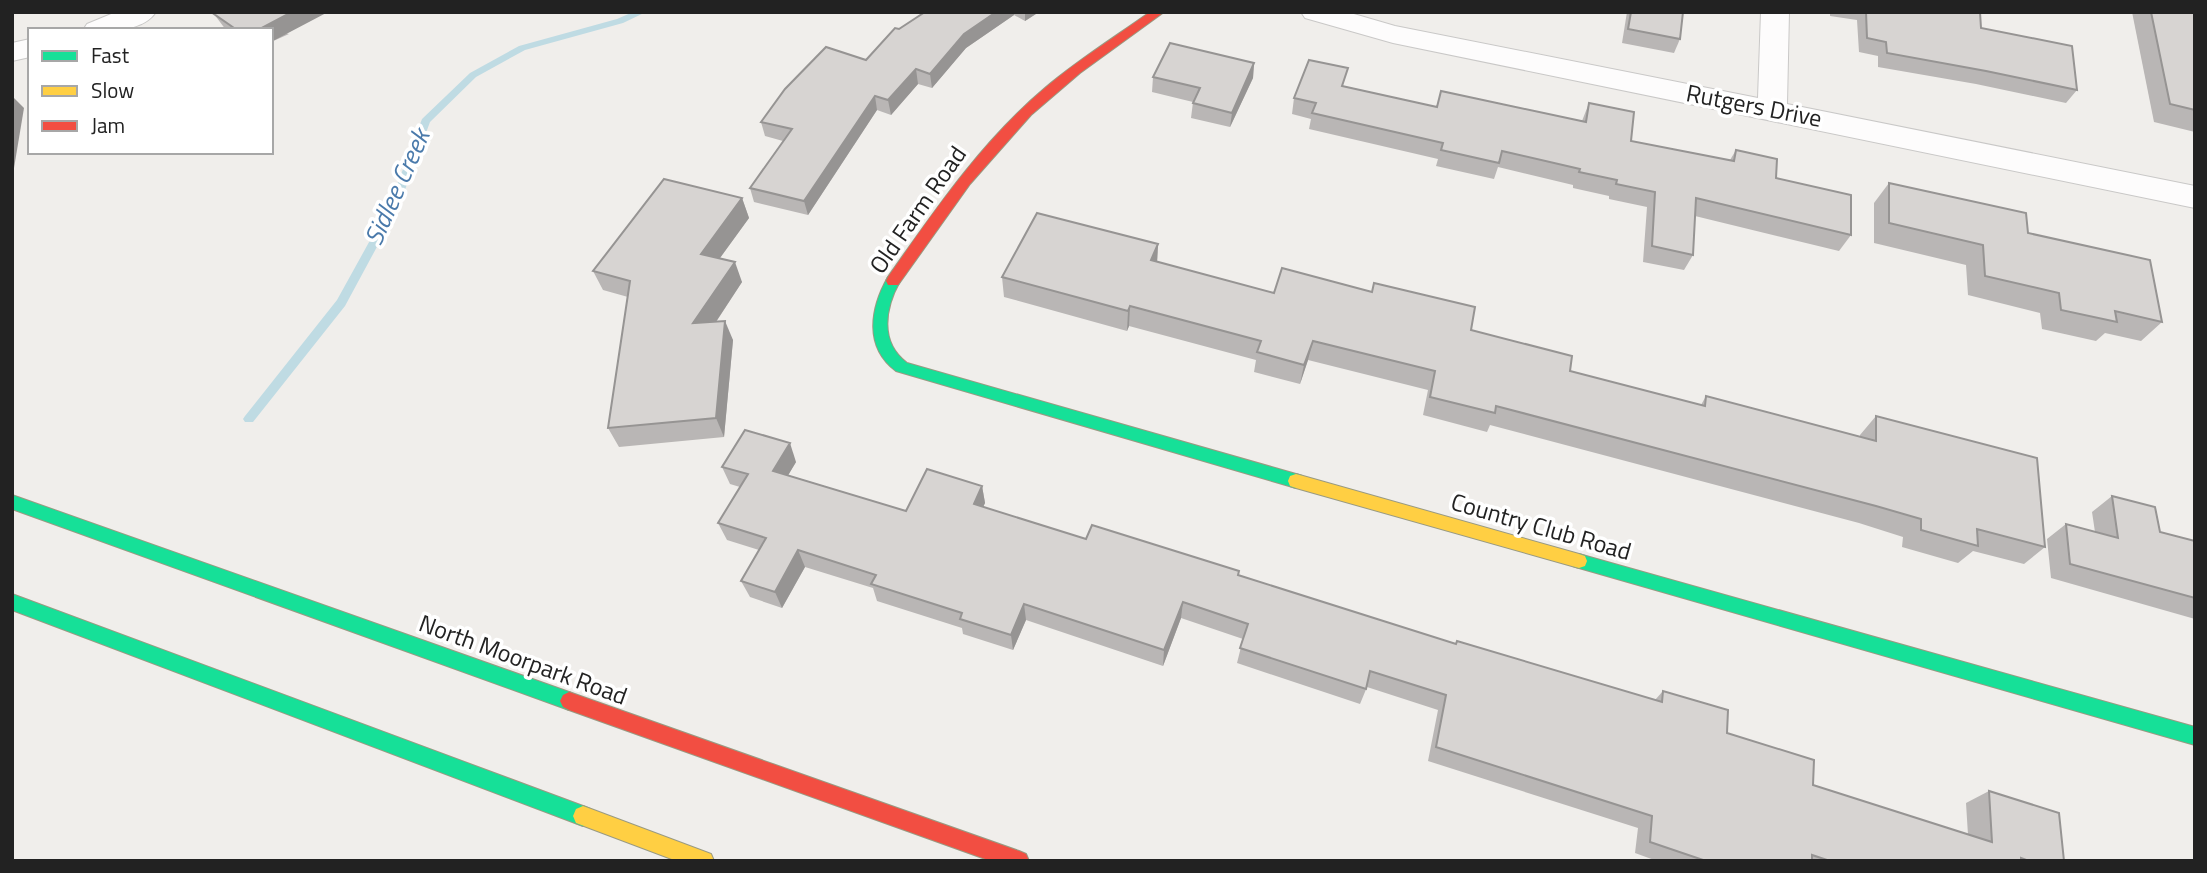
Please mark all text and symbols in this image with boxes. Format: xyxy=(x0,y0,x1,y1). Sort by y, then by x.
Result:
legend xyxy=(28,28,273,154)
text: Fast xyxy=(91,39,130,71)
text: Slow xyxy=(91,74,134,106)
street label: Rutgers Drive xyxy=(1683,74,1825,136)
text: Jam xyxy=(91,109,125,141)
water label: Sidlee Creek xyxy=(354,119,441,251)
street label: Old Farm Road xyxy=(860,138,975,281)
street label: Country Club Road xyxy=(1447,483,1636,569)
street label: North Moorpark Road xyxy=(414,605,632,713)

